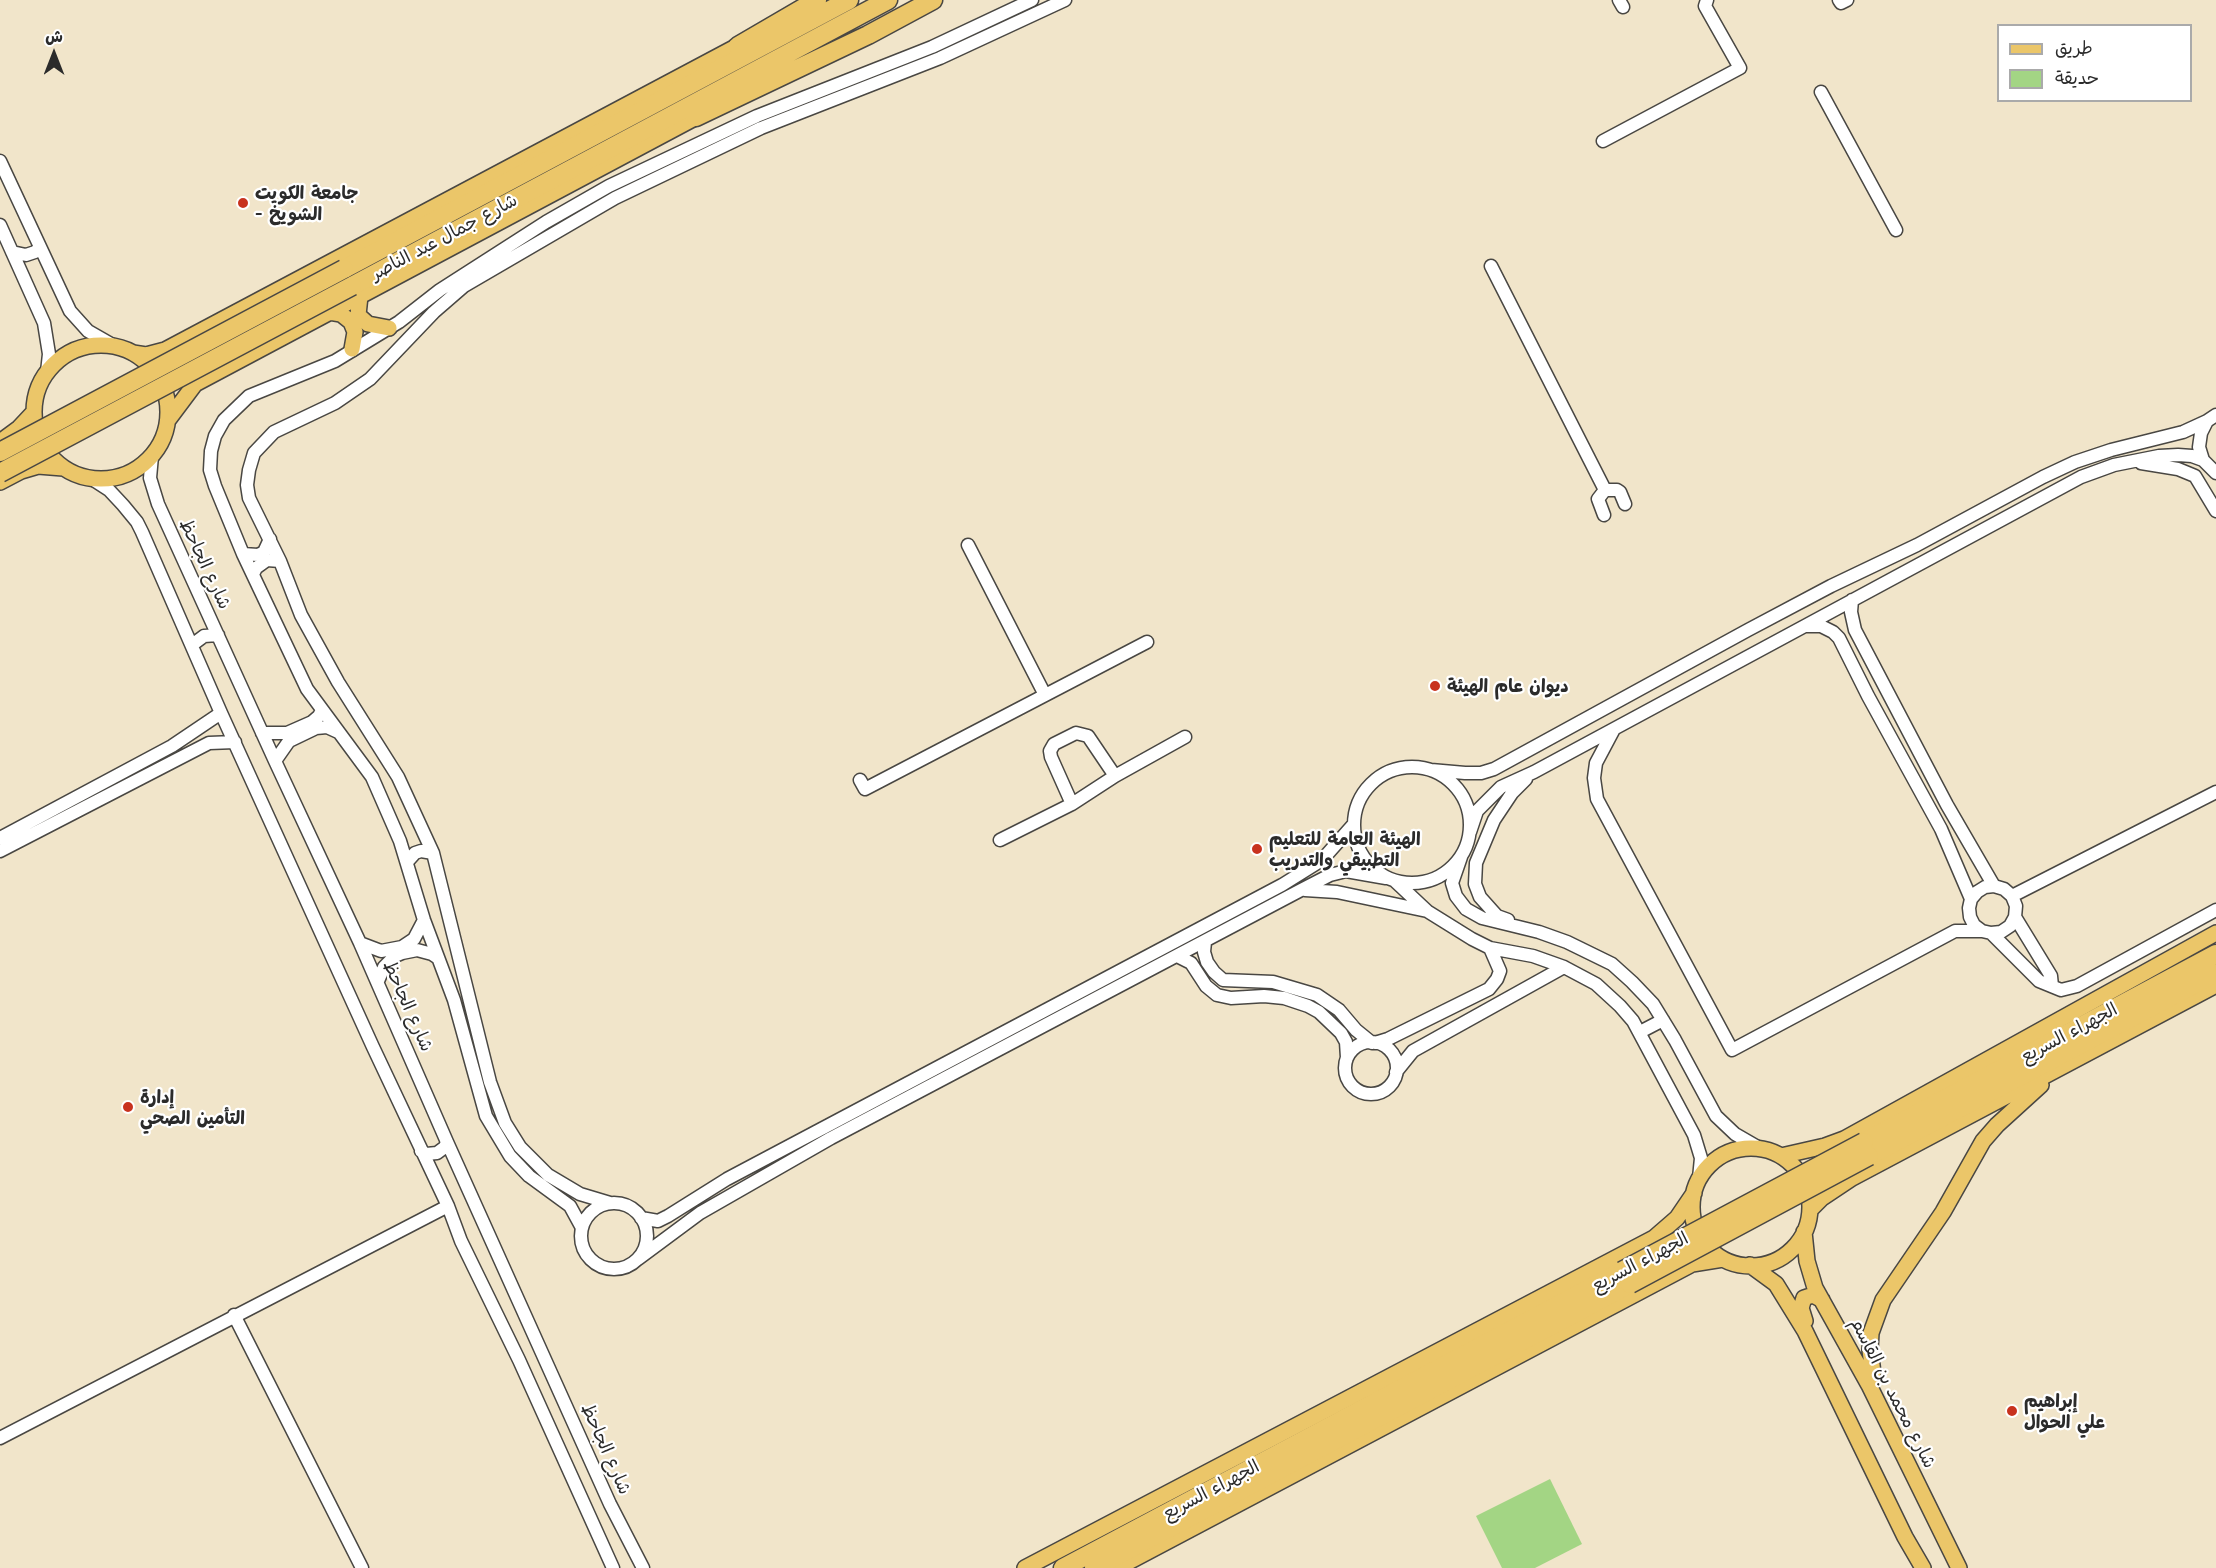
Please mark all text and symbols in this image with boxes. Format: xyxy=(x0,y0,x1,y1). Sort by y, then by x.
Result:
north arrow xyxy=(24,24,84,84)
legend xyxy=(1997,24,2192,102)
text: ش xyxy=(45,25,63,46)
text: طريق xyxy=(2055,35,2093,59)
text: حديقة xyxy=(2055,65,2099,89)
place label: جامعة الكويت - الشويخ xyxy=(255,182,358,224)
street label: شارع جمال عبد الناصر xyxy=(367,189,521,285)
marker: جامعة الكويت - الشويخ xyxy=(236,196,250,210)
street label: شارع الجاحظ xyxy=(175,515,235,613)
place label: ديوان عام الهيئة xyxy=(1447,675,1569,697)
marker: ديوان عام الهيئة xyxy=(1428,679,1442,693)
place label: الهيئة العامة للتعليم التطبيقي والتدريب xyxy=(1269,828,1420,870)
marker: الهيئة العامة للتعليم التطبيقي والتدريب xyxy=(1250,842,1264,856)
street label: شارع الجاحظ xyxy=(378,957,438,1055)
street label: الجهراء السريع xyxy=(2017,998,2121,1068)
place label: إدارة التأمين الصحي xyxy=(140,1086,245,1128)
marker: إدارة التأمين الصحي xyxy=(121,1100,135,1114)
street label: الجهراء السريع xyxy=(1588,1227,1692,1297)
street label: شارع محمد بن القاسم xyxy=(1846,1314,1940,1472)
place label: إبراهيم علي الحوال xyxy=(2024,1390,2105,1432)
street label: شارع الجاحظ xyxy=(576,1400,636,1498)
marker: إبراهيم علي الحوال xyxy=(2005,1404,2019,1418)
street label: الجهراء السريع xyxy=(1159,1455,1263,1525)

